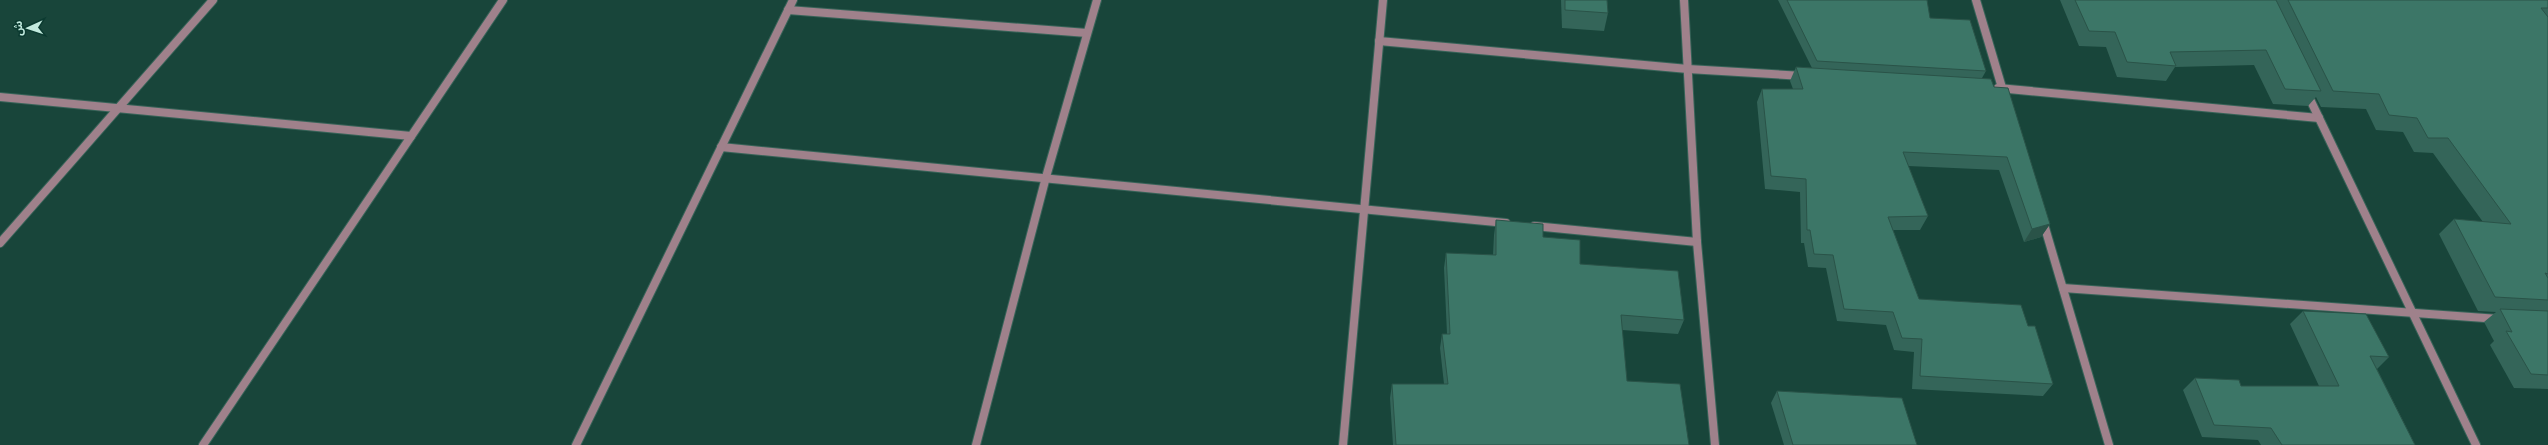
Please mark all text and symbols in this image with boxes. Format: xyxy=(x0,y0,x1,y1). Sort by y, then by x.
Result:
north arrow xyxy=(8,8,48,48)
text: ش xyxy=(11,21,26,36)

